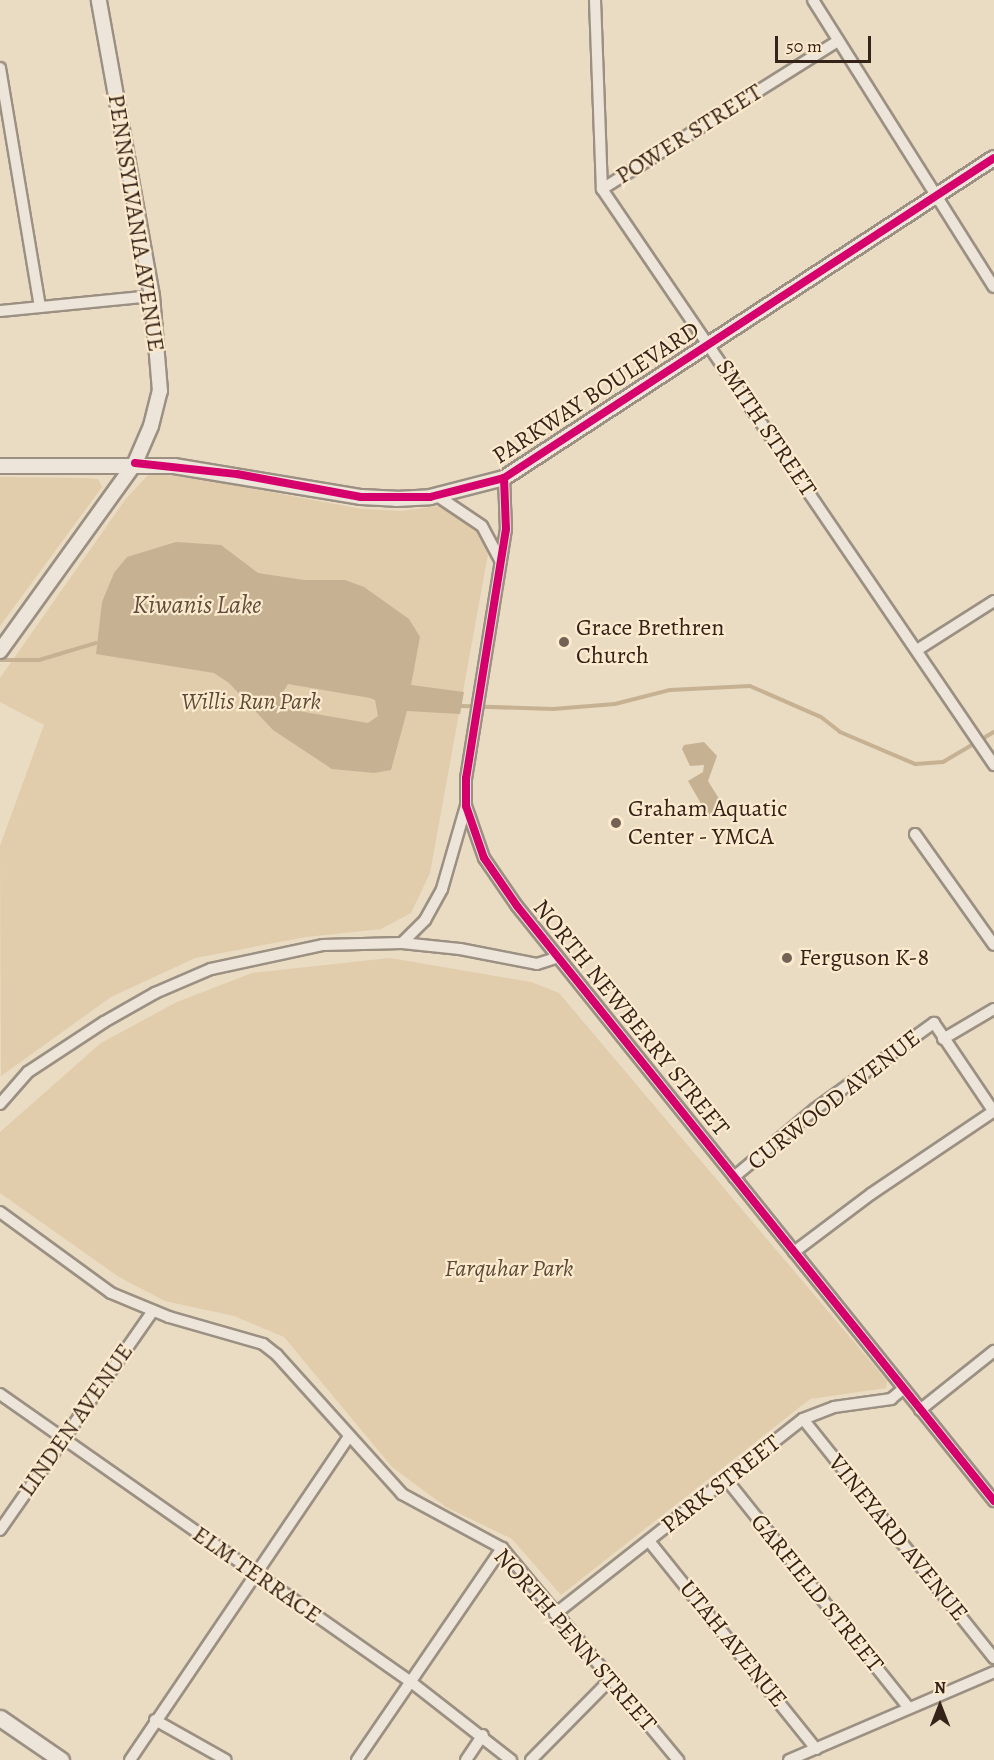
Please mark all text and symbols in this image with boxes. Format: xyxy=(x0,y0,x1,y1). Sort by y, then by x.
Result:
scale bar xyxy=(778,24,874,62)
text: 50 m xyxy=(786,34,822,58)
street label: POWER STREET xyxy=(611,78,767,190)
street label: PENNSYLVANIA AVENUE xyxy=(101,92,171,354)
street label: PARKWAY BOULEVARD xyxy=(487,315,705,471)
street label: SMITH STREET xyxy=(710,354,822,502)
water label: Kiwanis Lake xyxy=(133,589,261,621)
place label: Grace Brethren Church xyxy=(576,614,724,670)
marker: Grace Brethren Church xyxy=(557,635,571,649)
park label: Willis Run Park xyxy=(181,688,321,716)
place label: Graham Aquatic Center - YMCA xyxy=(628,795,787,851)
marker: Graham Aquatic Center - YMCA xyxy=(609,816,623,830)
street label: NORTH NEWBERRY STREET xyxy=(527,894,735,1142)
place label: Ferguson K-8 xyxy=(799,944,929,972)
marker: Ferguson K-8 xyxy=(780,951,794,965)
street label: CURWOOD AVENUE xyxy=(742,1024,926,1176)
park label: Farquhar Park xyxy=(444,1255,574,1283)
street label: LINDEN AVENUE xyxy=(12,1338,140,1502)
street label: PARK STREET xyxy=(656,1429,786,1539)
street label: VINEYARD AVENUE xyxy=(822,1449,974,1627)
street label: GARFIELD STREET xyxy=(744,1508,890,1678)
street label: ELM TERRACE xyxy=(187,1520,327,1630)
street label: NORTH PENN STREET xyxy=(488,1543,662,1737)
street label: UTAH AVENUE xyxy=(673,1575,793,1713)
north arrow xyxy=(910,1676,970,1736)
text: N xyxy=(934,1677,946,1699)

